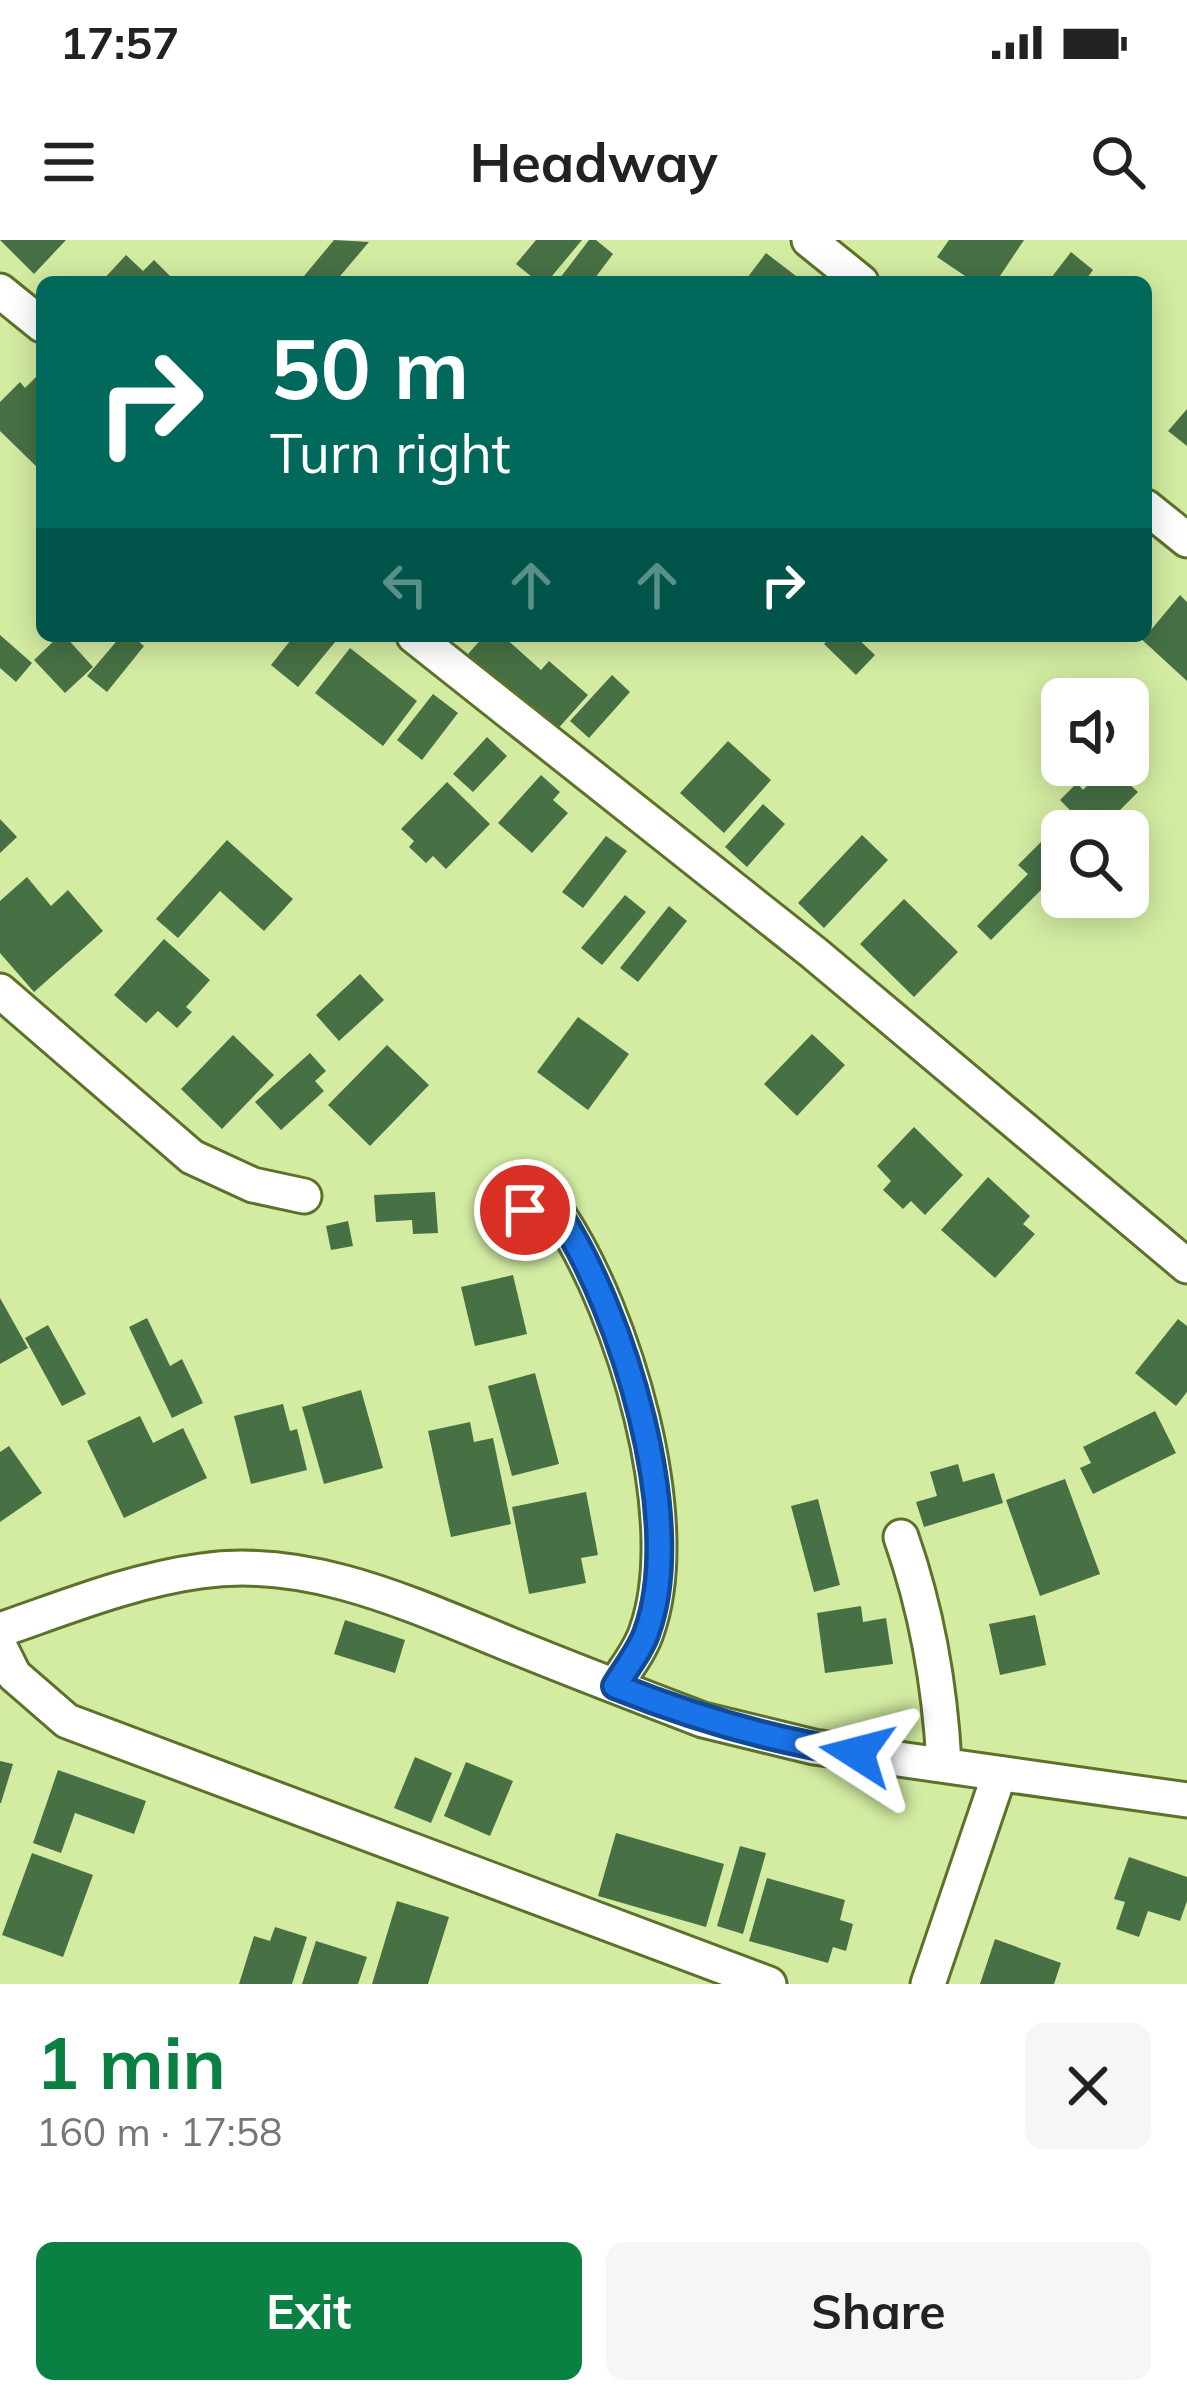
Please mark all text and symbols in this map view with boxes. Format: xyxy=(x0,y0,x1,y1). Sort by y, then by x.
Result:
text: 17:57 xyxy=(60,14,179,70)
text: Headway xyxy=(469,128,718,196)
icon: menu xyxy=(36,129,102,195)
icon: search xyxy=(1085,129,1151,195)
text: 50 m xyxy=(270,315,469,420)
icon: right xyxy=(72,324,228,480)
text: Turn right xyxy=(270,419,511,487)
icon: left xyxy=(372,552,438,618)
icon: ahead xyxy=(498,552,564,618)
icon: ahead xyxy=(624,552,690,618)
icon: right xyxy=(750,552,816,618)
map controls xyxy=(1041,678,1149,918)
button: sound xyxy=(1041,678,1149,786)
button: search xyxy=(1041,810,1149,918)
pin xyxy=(474,1159,576,1261)
icon: arrive xyxy=(492,1177,558,1243)
position arrow xyxy=(794,1690,920,1816)
text: 1 min xyxy=(36,2017,226,2107)
button: close xyxy=(1025,2023,1151,2149)
text: 160 m · 17:58 xyxy=(36,2107,282,2156)
button: Exit xyxy=(36,2242,582,2380)
button: Share xyxy=(606,2242,1151,2380)

